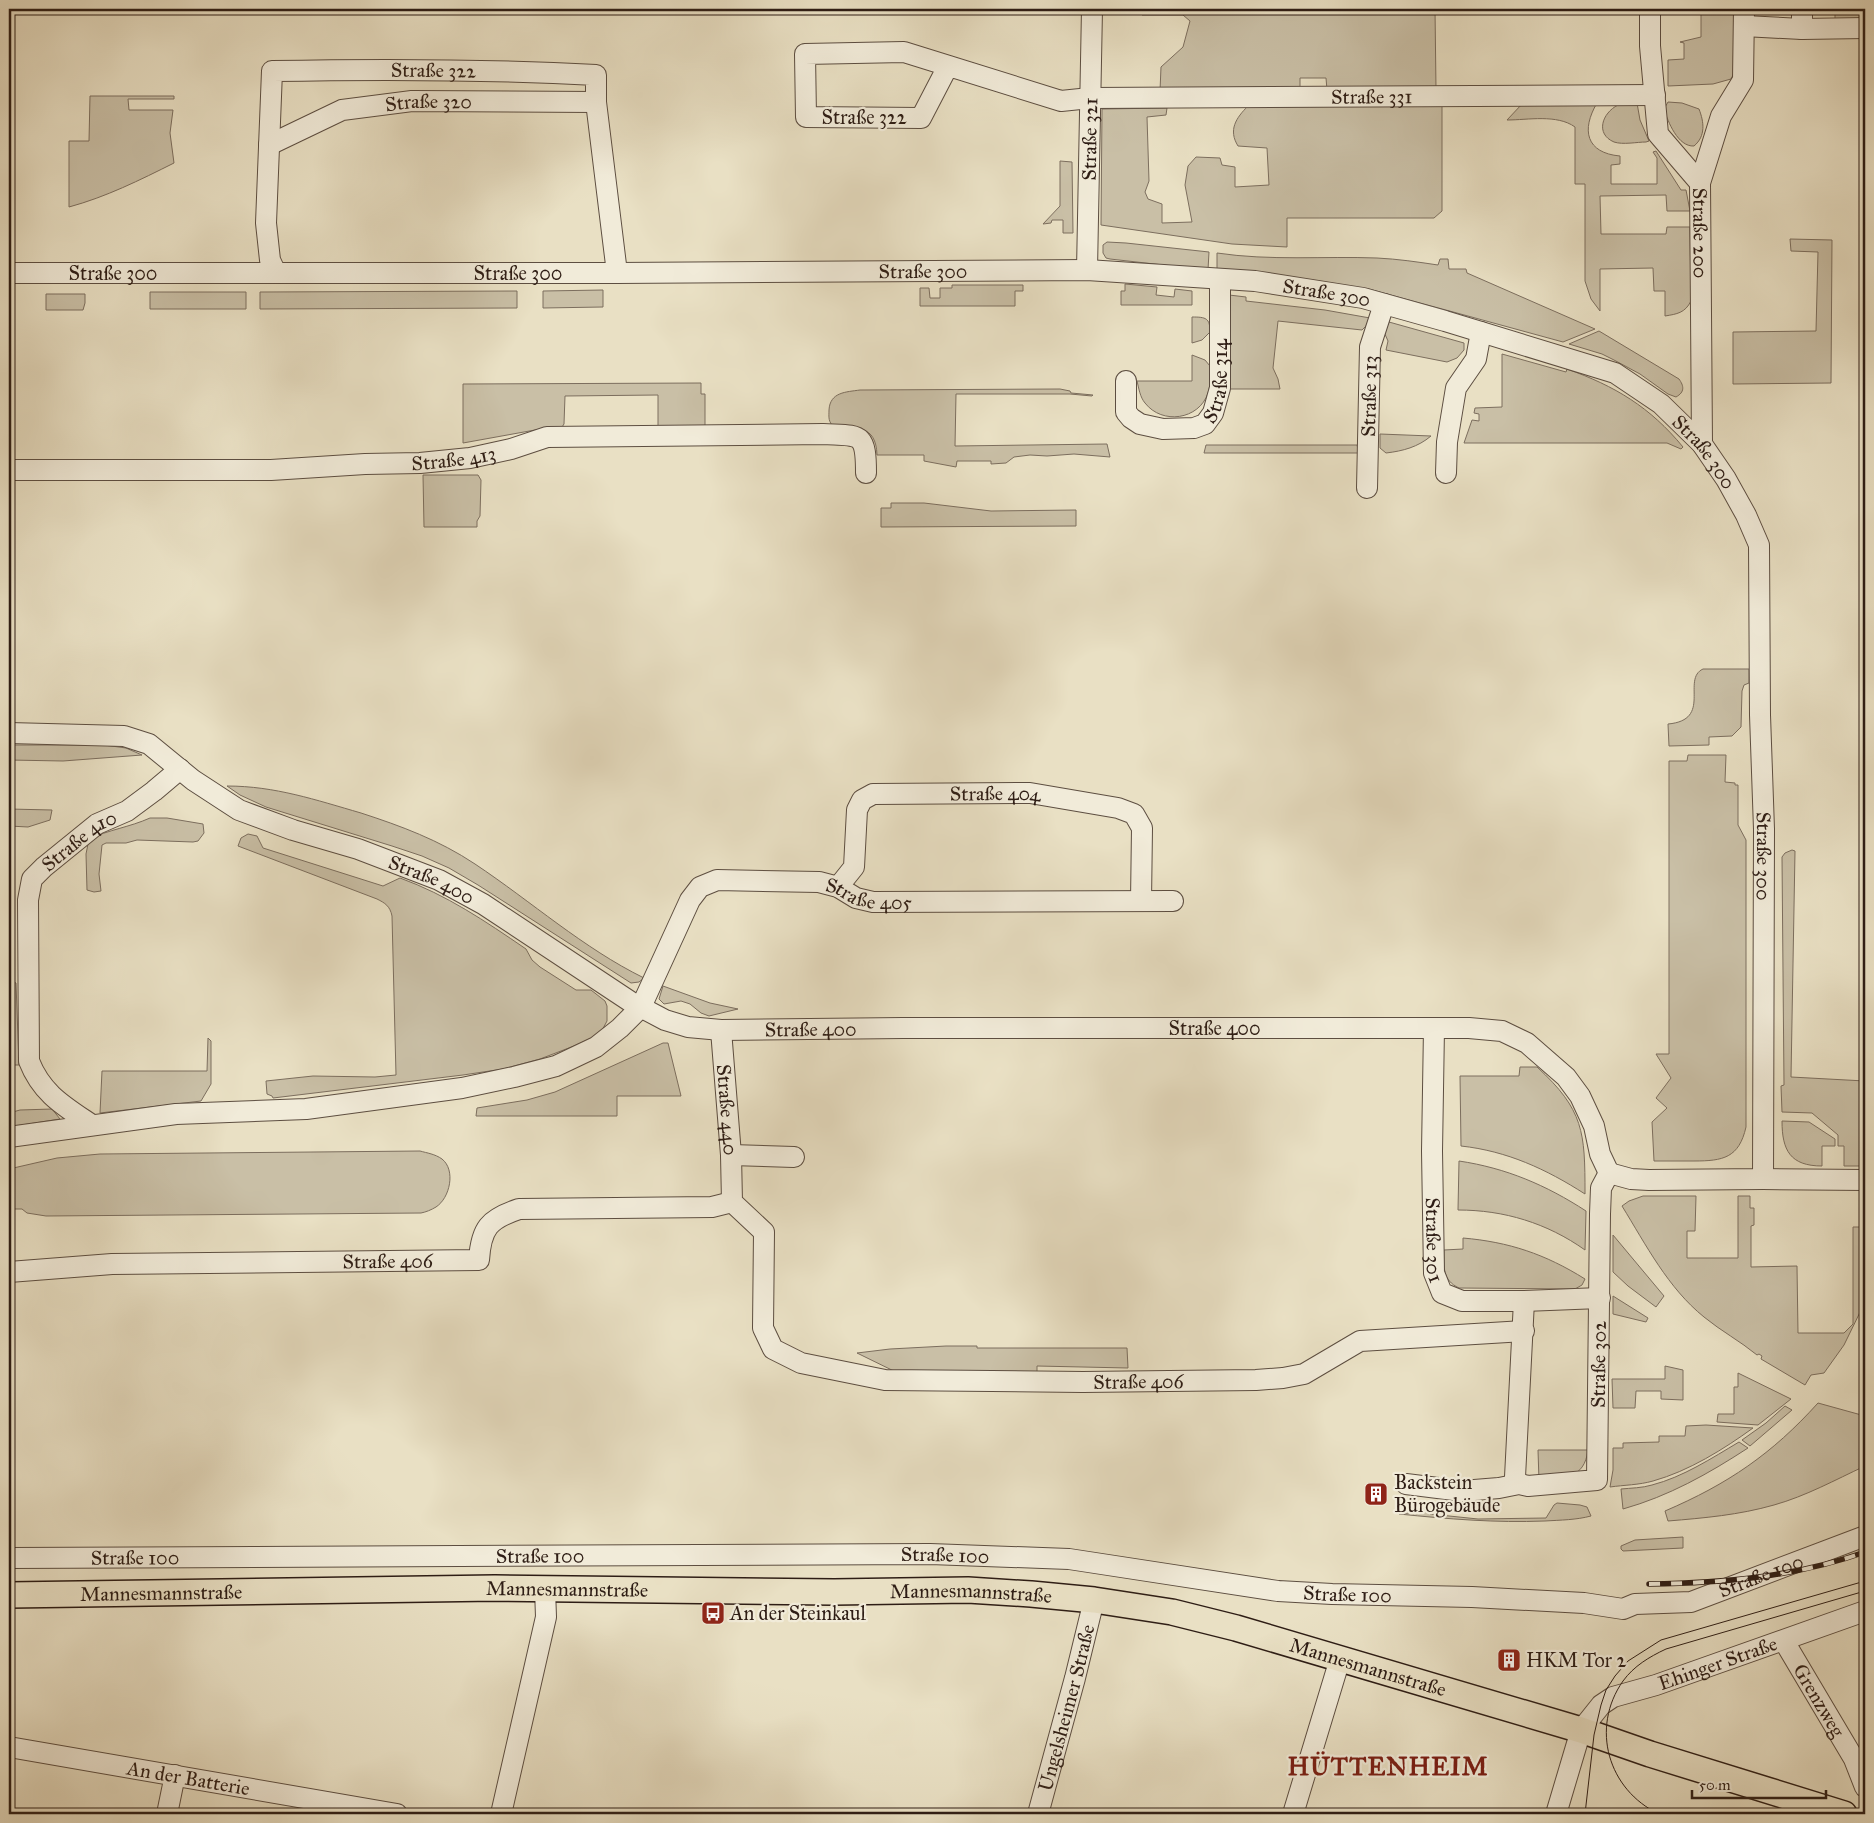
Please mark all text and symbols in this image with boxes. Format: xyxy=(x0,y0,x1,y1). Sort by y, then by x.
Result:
street label: Straße 322 xyxy=(391,58,476,83)
street label: Straße 331 xyxy=(1331,84,1413,109)
street label: Straße 320 xyxy=(384,89,472,116)
street label: Straße 321 xyxy=(1077,97,1102,181)
street label: Straße 322 xyxy=(821,105,907,129)
street label: Straße 200 xyxy=(1688,188,1713,279)
street label: Straße 300 xyxy=(878,259,968,283)
street label: Straße 300 xyxy=(69,261,157,285)
street label: Straße 300 xyxy=(474,261,562,285)
street label: Straße 300 xyxy=(1281,274,1374,312)
street label: Straße 314 xyxy=(1198,338,1232,428)
street label: Straße 313 xyxy=(1356,355,1382,437)
street label: Straße 300 xyxy=(1667,410,1741,493)
street label: Straße 413 xyxy=(411,441,498,475)
street label: Straße 404 xyxy=(950,781,1044,807)
street label: Straße 410 xyxy=(36,805,120,876)
street label: Straße 300 xyxy=(1751,811,1776,901)
street label: Straße 400 xyxy=(385,850,479,909)
street label: Straße 405 xyxy=(823,872,912,914)
street label: Straße 400 xyxy=(1169,1016,1261,1040)
street label: Straße 400 xyxy=(764,1017,857,1042)
street label: Straße 440 xyxy=(712,1063,743,1156)
street label: Straße 301 xyxy=(1421,1197,1449,1286)
street label: Straße 406 xyxy=(342,1248,434,1273)
street label: Straße 302 xyxy=(1586,1321,1611,1408)
street label: Straße 406 xyxy=(1093,1369,1185,1394)
place label: Backstein Bürogebäude xyxy=(1394,1470,1500,1518)
building icon: Backstein Bürogebäude xyxy=(1363,1481,1389,1507)
street label: Straße 100 xyxy=(901,1542,990,1568)
street label: Straße 100 xyxy=(496,1544,584,1568)
street label: Straße 100 xyxy=(91,1545,179,1570)
street label: Straße 100 xyxy=(1715,1549,1807,1602)
street label: Mannesmannstraße xyxy=(486,1576,648,1602)
street label: Mannesmannstraße xyxy=(890,1578,1053,1608)
street label: Mannesmannstraße xyxy=(80,1580,242,1606)
street label: Straße 100 xyxy=(1302,1580,1392,1607)
bus stop icon: An der Steinkaul xyxy=(700,1600,726,1626)
place label: An der Steinkaul xyxy=(729,1601,866,1625)
street label: Ungelsheimer Straße xyxy=(1033,1622,1100,1794)
street label: Ehinger Straße xyxy=(1655,1631,1780,1695)
street label: Mannesmannstraße xyxy=(1287,1632,1449,1702)
building icon: HKM Tor 2 xyxy=(1496,1647,1522,1673)
place label: HKM Tor 2 xyxy=(1526,1648,1626,1672)
street label: Grenzweg xyxy=(1788,1659,1851,1742)
district label: HÜTTENHEIM xyxy=(1287,1751,1489,1782)
street label: An der Batterie xyxy=(124,1755,252,1800)
scale bar xyxy=(1692,1768,1825,1800)
text: 50 m xyxy=(1699,1776,1731,1794)

